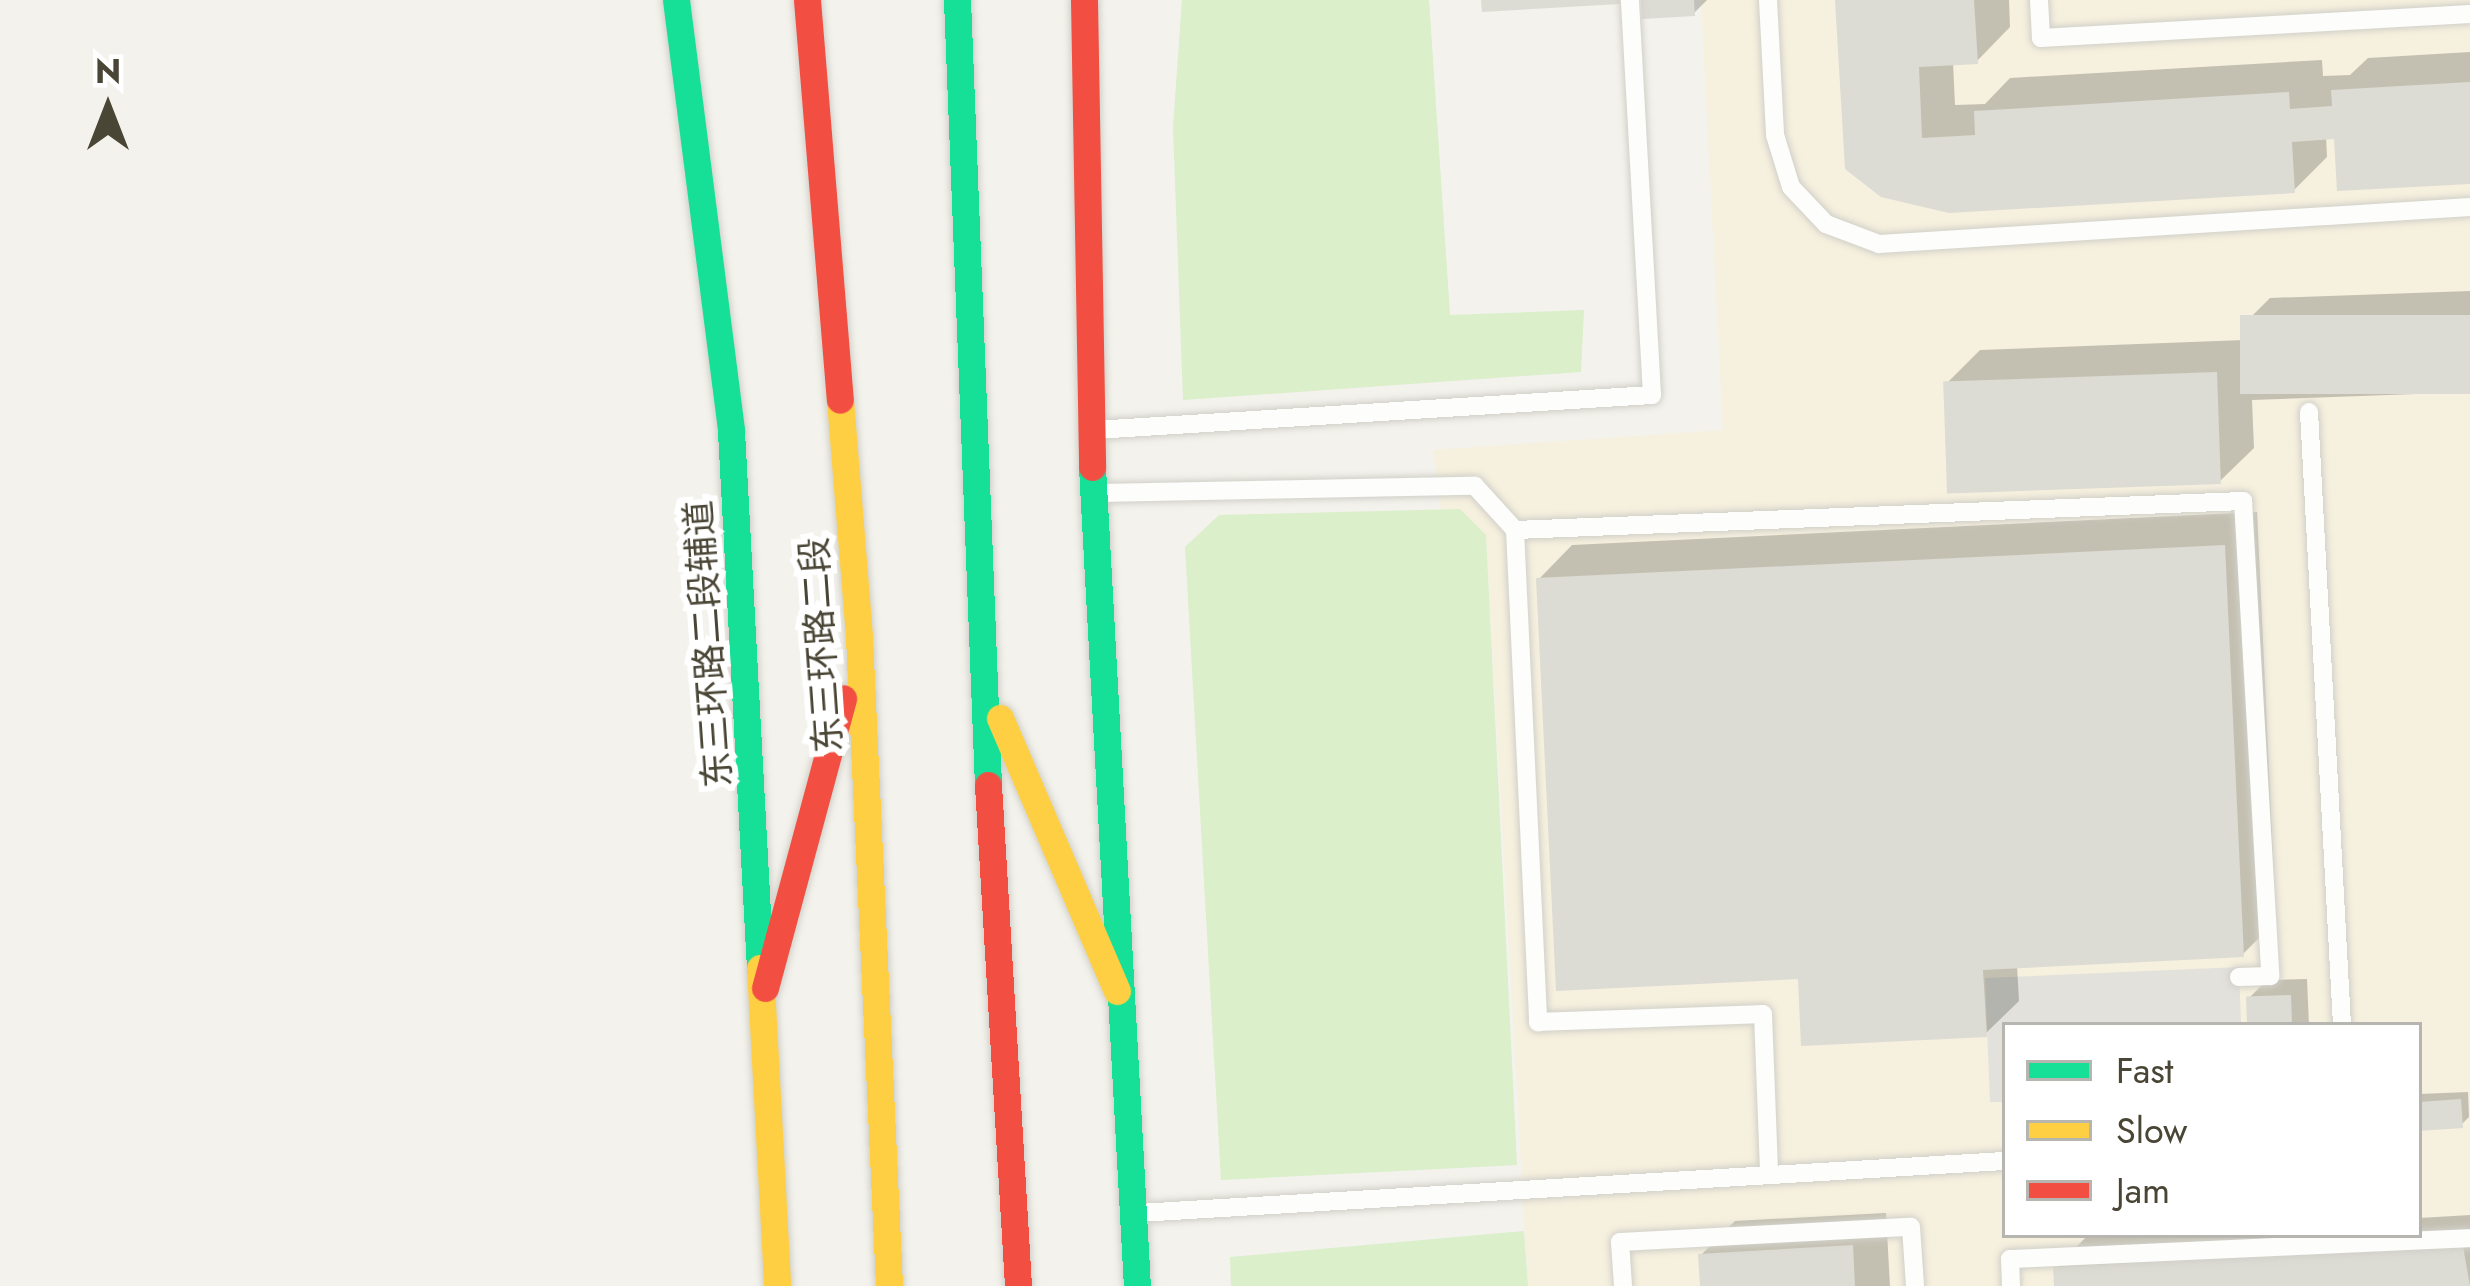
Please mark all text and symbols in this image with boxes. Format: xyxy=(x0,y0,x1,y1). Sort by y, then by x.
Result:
north arrow xyxy=(48,48,168,168)
text: N xyxy=(95,48,121,95)
street label: 东三环路二段辅道 xyxy=(676,499,740,789)
street label: 东三环路二段 xyxy=(792,536,850,754)
legend xyxy=(2002,1022,2422,1238)
text: Fast xyxy=(2116,1044,2173,1096)
text: Slow xyxy=(2116,1104,2188,1156)
text: Jam xyxy=(2116,1164,2170,1216)

